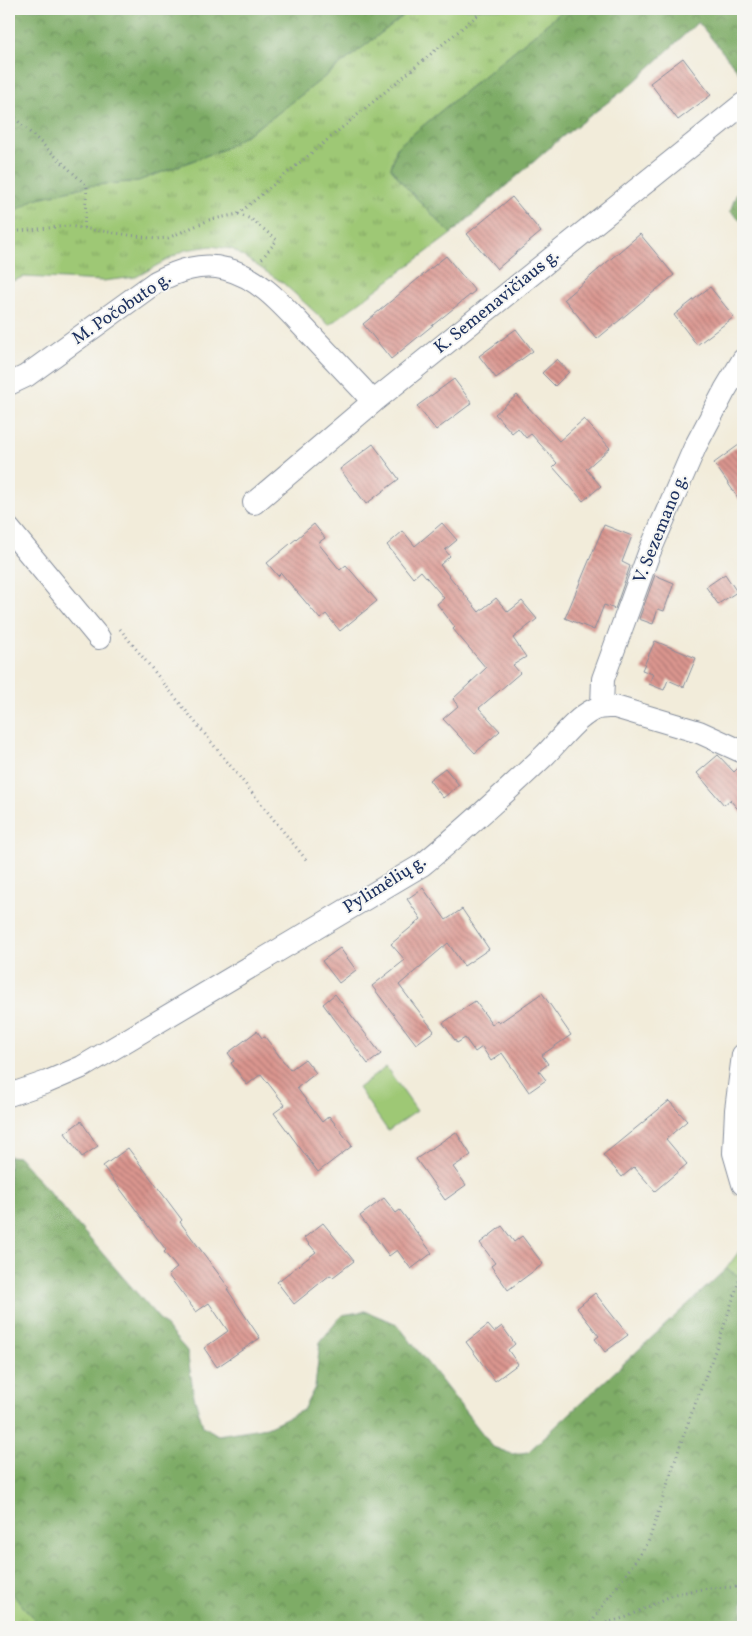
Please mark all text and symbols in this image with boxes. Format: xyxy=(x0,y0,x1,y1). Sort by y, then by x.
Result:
street label: K. Semenavičiaus g. xyxy=(429,244,565,360)
street label: M. Počobuto g. xyxy=(68,267,176,351)
street label: V. Sezemano g. xyxy=(628,470,694,588)
street label: Pylimėlių g. xyxy=(339,850,431,920)

